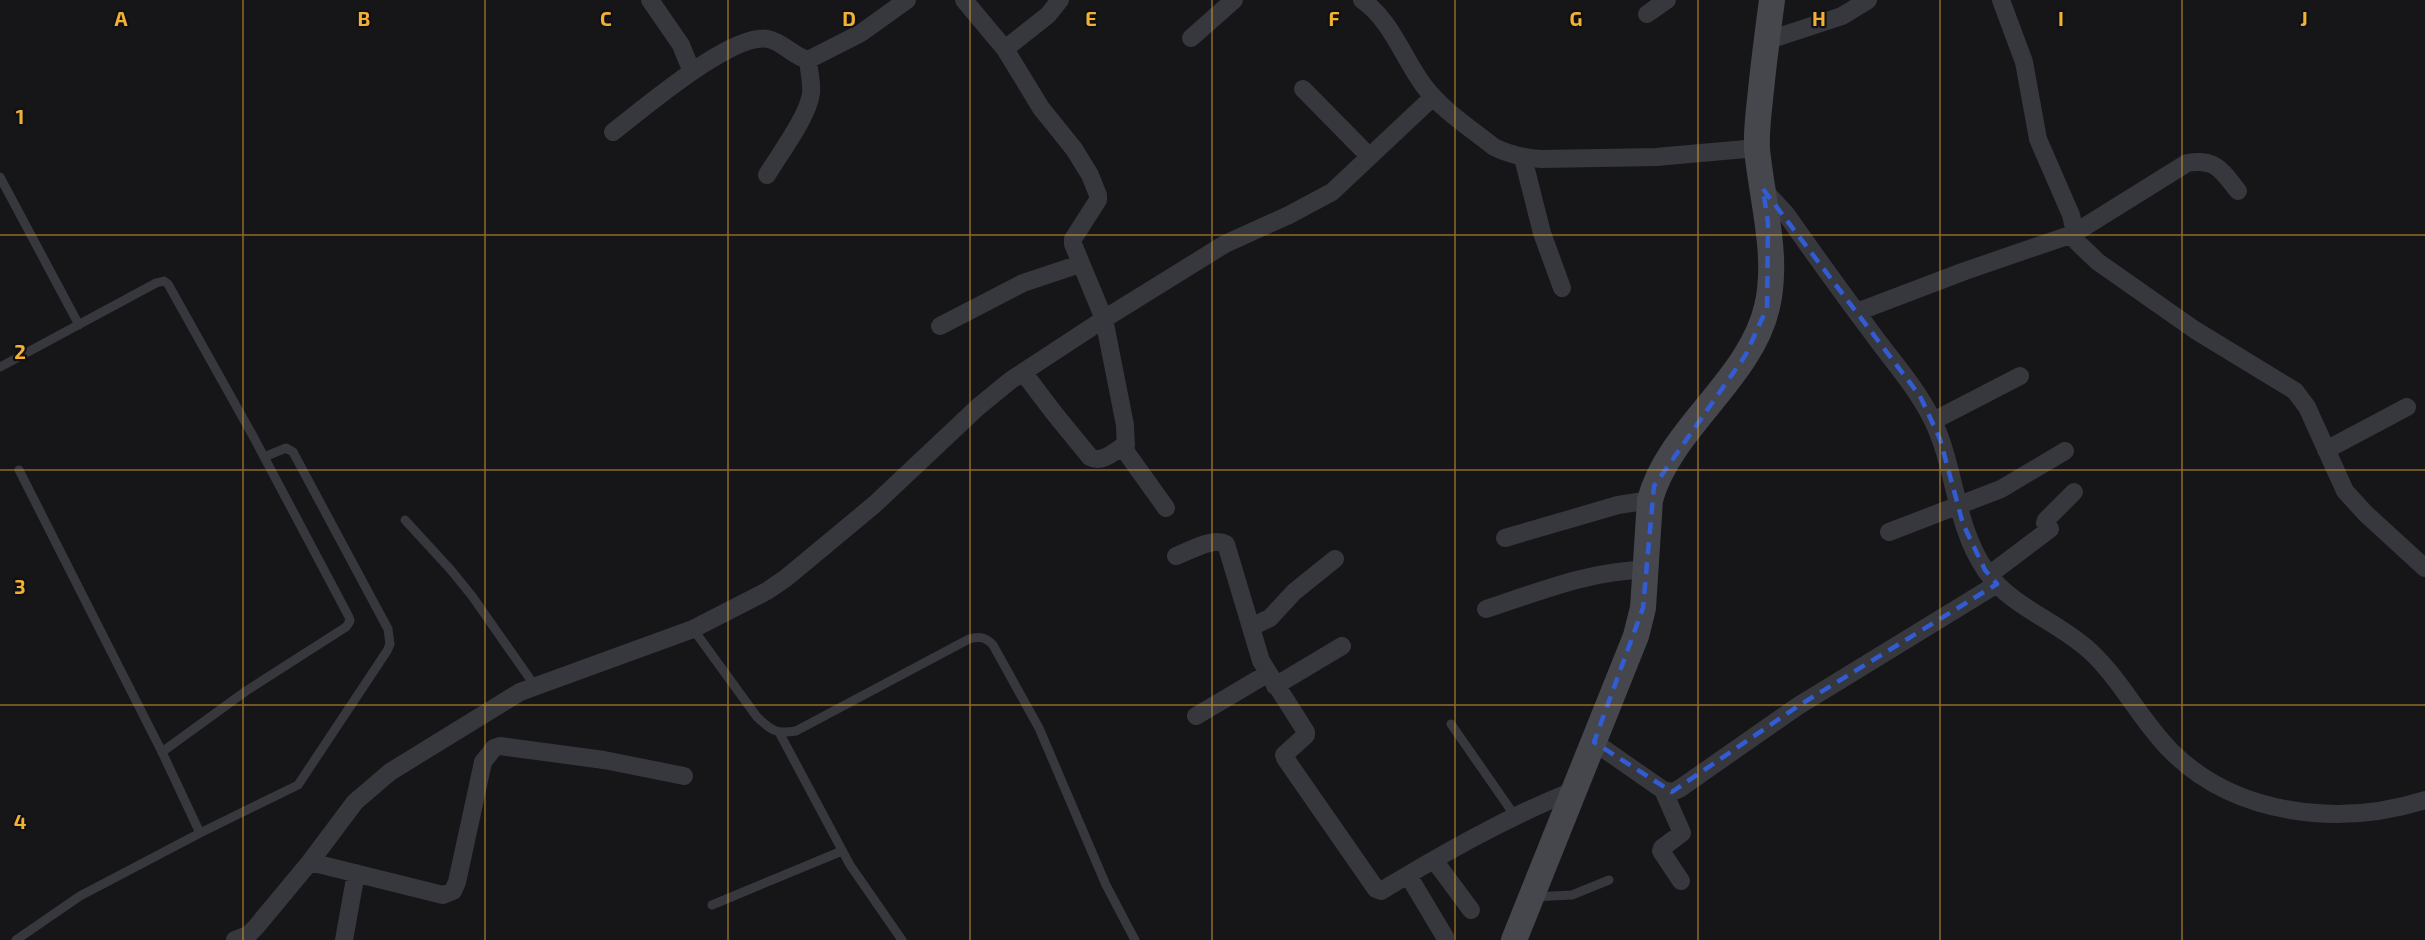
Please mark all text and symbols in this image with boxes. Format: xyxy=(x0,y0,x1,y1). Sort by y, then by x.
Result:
text: A xyxy=(114,6,128,30)
text: B xyxy=(358,6,370,30)
text: C xyxy=(600,6,612,30)
text: D xyxy=(842,6,856,30)
text: E xyxy=(1085,6,1097,30)
text: F xyxy=(1328,6,1340,30)
text: G xyxy=(1570,6,1582,30)
text: H xyxy=(1812,6,1826,30)
text: I xyxy=(2058,6,2064,30)
text: J xyxy=(2300,6,2308,30)
text: 1 xyxy=(16,104,24,128)
text: 2 xyxy=(14,339,26,363)
text: 3 xyxy=(14,574,26,598)
text: 4 xyxy=(14,809,27,833)

